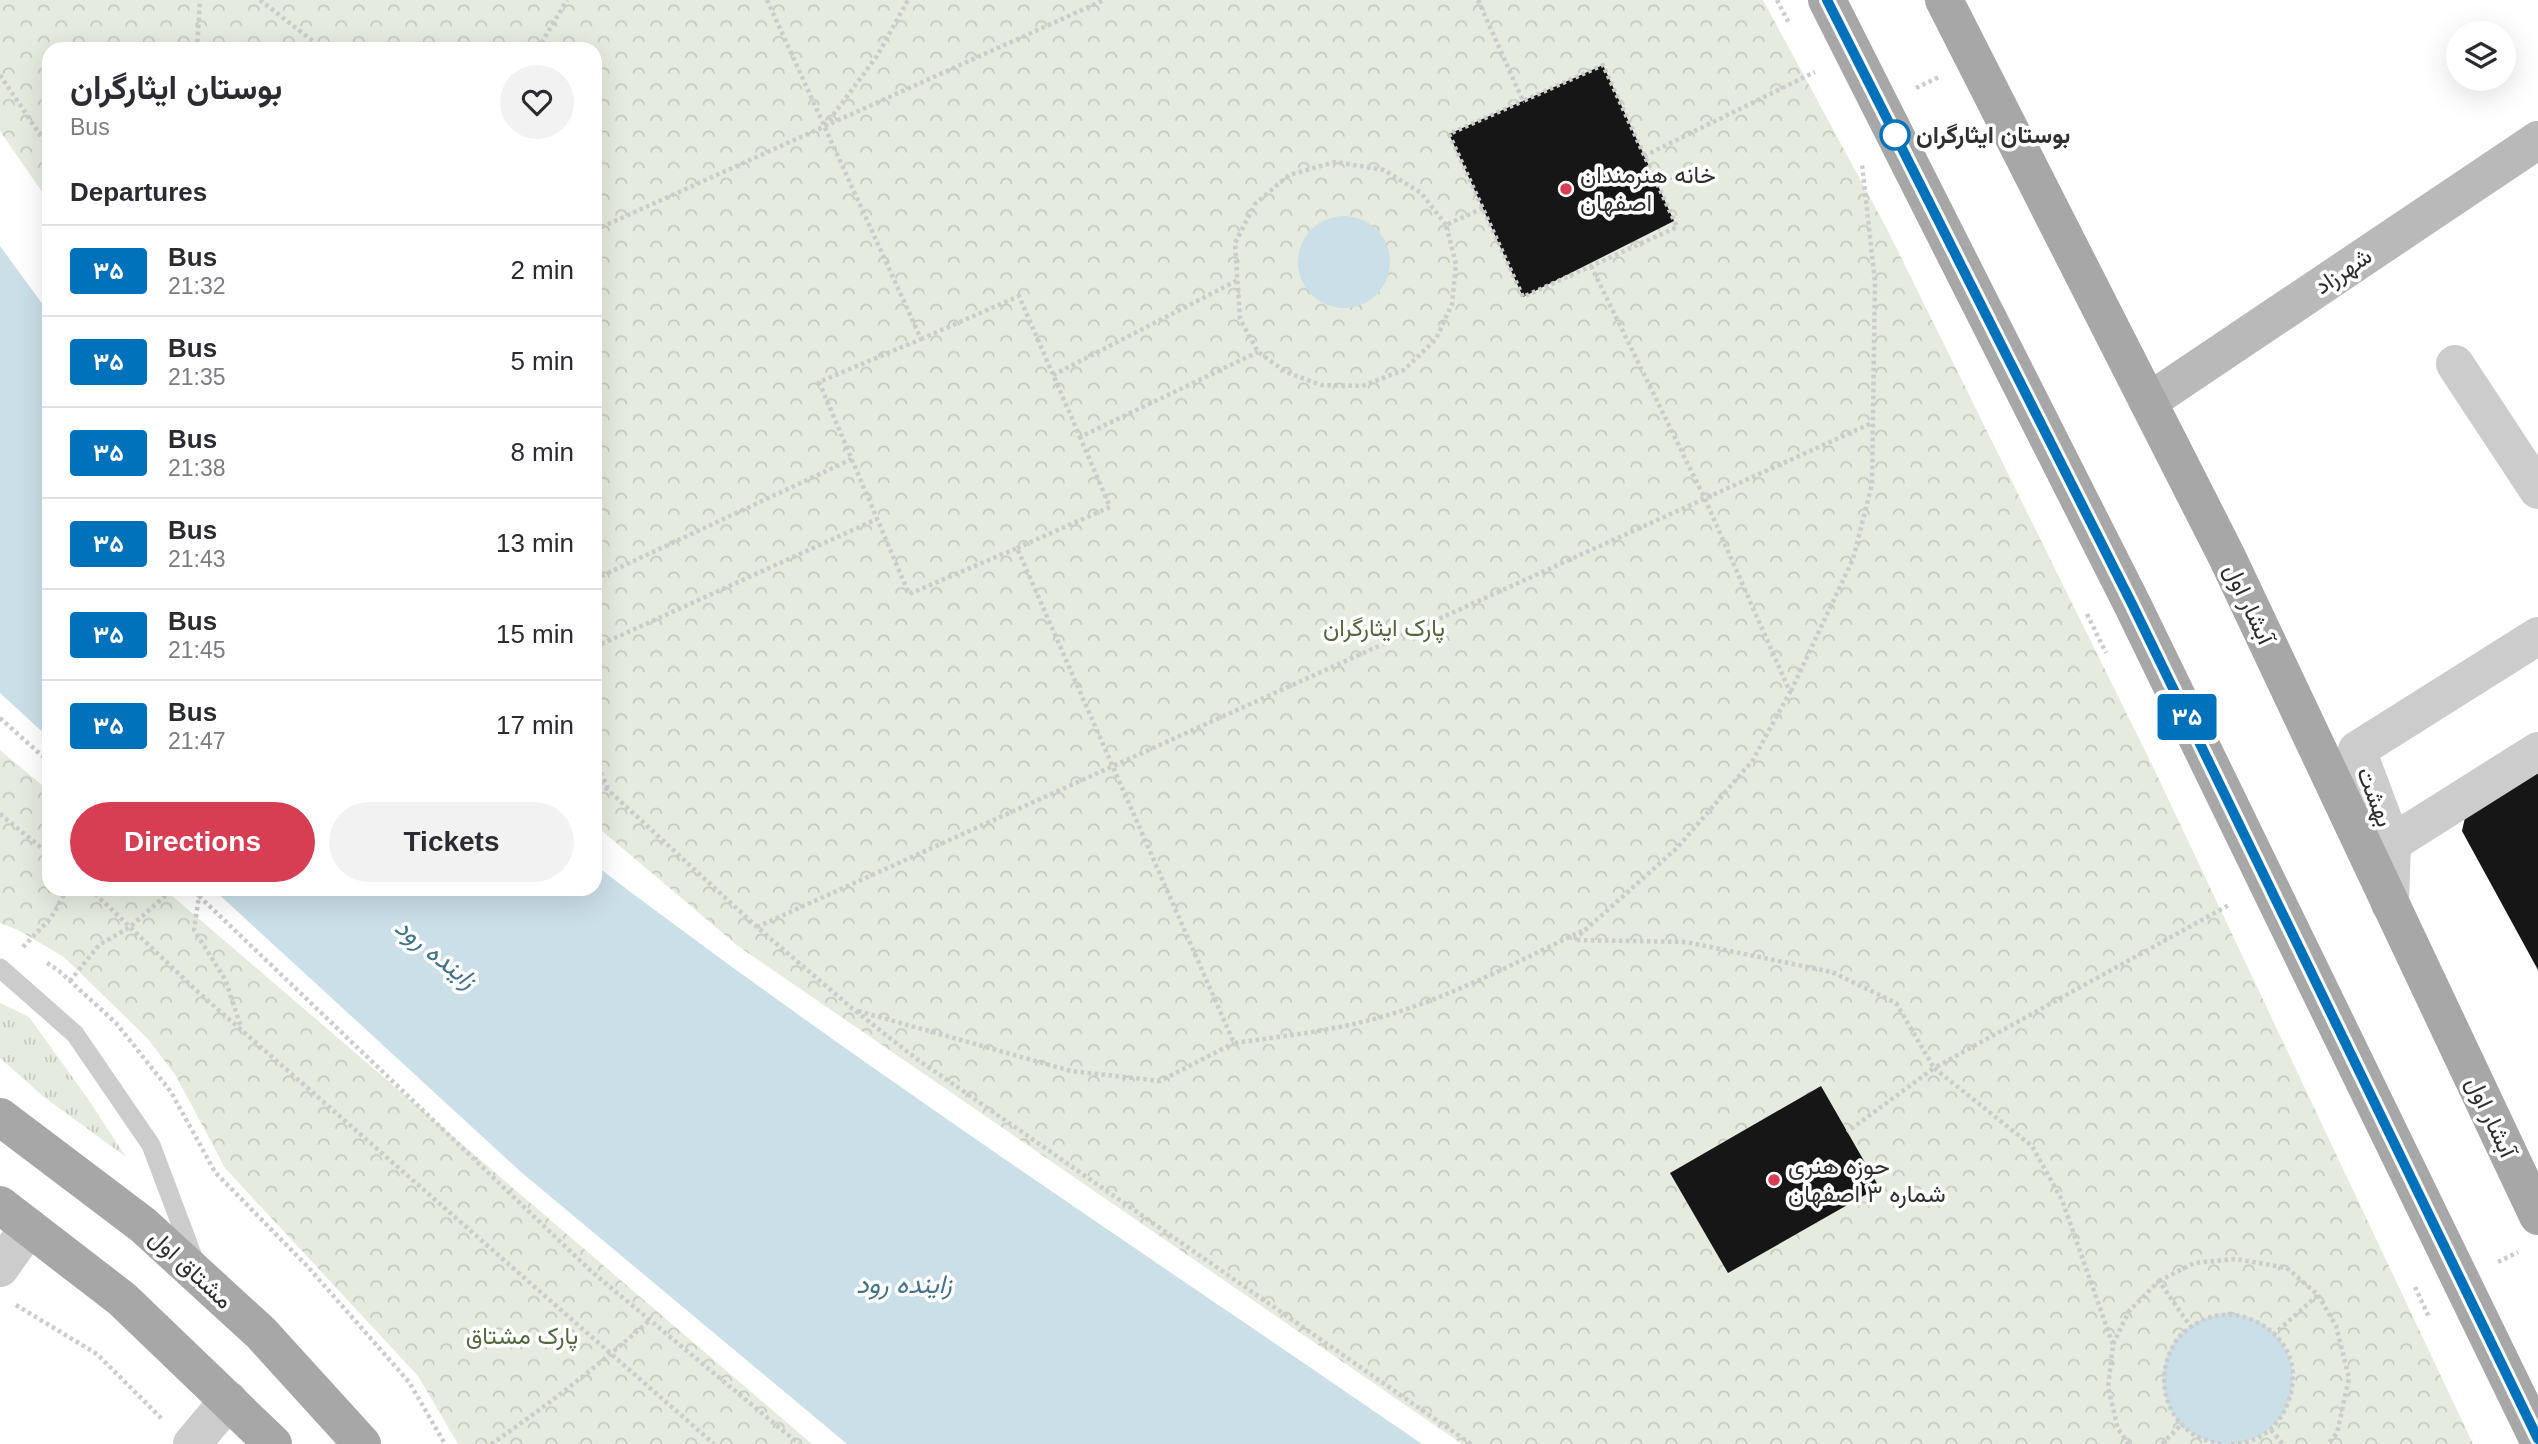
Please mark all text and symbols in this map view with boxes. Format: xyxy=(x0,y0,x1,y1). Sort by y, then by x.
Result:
map controls xyxy=(2446,21,2516,91)
button: layers xyxy=(2446,21,2516,91)
button: heart xyxy=(500,65,574,139)
text: بوستان ایثارگران xyxy=(70,69,282,106)
text: Bus xyxy=(70,114,110,140)
marker: بوستان ایثارگران xyxy=(1880,120,1910,150)
place label: بوستان ایثارگران xyxy=(1916,121,2070,150)
place label: خانه هنرمندان اصفهان xyxy=(1580,161,1716,218)
text: Departures xyxy=(70,177,207,207)
marker: خانه هنرمندان اصفهان xyxy=(1558,181,1574,197)
text: Bus xyxy=(168,242,217,272)
street label: شهرزاد xyxy=(2309,242,2378,301)
text: 2 min xyxy=(510,255,574,285)
text: ۳۵ xyxy=(93,257,124,284)
text: 21:32 xyxy=(168,273,226,299)
text: Bus xyxy=(168,333,217,363)
text: 5 min xyxy=(510,346,574,376)
text: ۳۵ xyxy=(93,348,124,375)
text: 21:35 xyxy=(168,364,226,390)
text: Bus xyxy=(168,424,217,454)
text: 8 min xyxy=(510,437,574,467)
text: ۳۵ xyxy=(93,439,124,466)
text: 21:38 xyxy=(168,455,226,481)
text: Bus xyxy=(168,515,217,545)
text: 13 min xyxy=(496,528,574,558)
text: ۳۵ xyxy=(93,530,124,557)
text: 21:43 xyxy=(168,546,226,572)
street label: آبشار اول xyxy=(2217,559,2281,651)
text: Bus xyxy=(168,606,217,636)
park label: پارک ایثارگران xyxy=(1323,614,1445,644)
text: 15 min xyxy=(496,619,574,649)
text: ۳۵ xyxy=(93,621,124,648)
text: 21:45 xyxy=(168,637,226,663)
line badge: ۳۵ xyxy=(2156,694,2218,740)
text: Bus xyxy=(168,697,217,727)
text: ۳۵ xyxy=(2172,703,2202,730)
text: 17 min xyxy=(496,710,574,740)
text: ۳۵ xyxy=(93,712,124,739)
text: 21:47 xyxy=(168,728,226,754)
street label: بهشت xyxy=(2350,763,2399,831)
button: Directions xyxy=(70,802,315,882)
button: Tickets xyxy=(329,802,574,882)
water label: زاینده رود xyxy=(389,911,483,996)
street label: آبشار اول xyxy=(2459,1072,2523,1164)
place label: حوزه هنری شماره ۳ اصفهان xyxy=(1788,1152,1946,1209)
marker: حوزه هنری شماره ۳ اصفهان xyxy=(1766,1172,1782,1188)
street label: مشتاق اول xyxy=(143,1223,238,1315)
water label: زاینده رود xyxy=(856,1269,953,1300)
park label: پارک مشتاق xyxy=(466,1322,578,1352)

